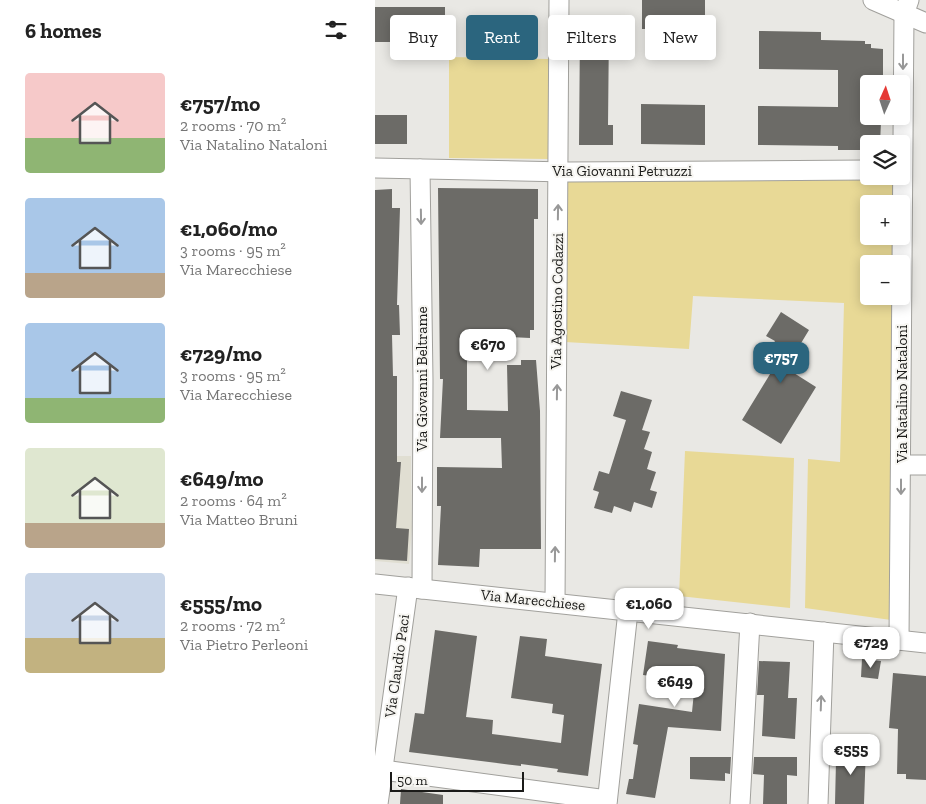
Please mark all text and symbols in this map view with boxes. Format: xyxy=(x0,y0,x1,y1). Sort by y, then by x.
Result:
chip: Buy xyxy=(390,15,456,60)
chip: Rent xyxy=(466,15,538,60)
chip: Filters xyxy=(548,15,635,60)
chip: New xyxy=(645,15,716,60)
icon: filters xyxy=(322,16,350,44)
text: 6 homes xyxy=(25,18,102,43)
one-way arrow xyxy=(898,54,908,70)
north arrow xyxy=(860,75,910,125)
map controls xyxy=(860,75,910,305)
text: €757/mo xyxy=(180,91,260,116)
icon: home xyxy=(65,93,125,153)
text: 2 rooms · 70 m² xyxy=(180,116,286,135)
text: Via Natalino Nataloni xyxy=(180,135,327,154)
button: layers xyxy=(860,135,910,185)
street label: Via Giovanni Petruzzi xyxy=(551,162,692,180)
button: + xyxy=(860,195,910,245)
one-way arrow xyxy=(553,204,563,220)
one-way arrow xyxy=(416,209,426,225)
text: €1,060/mo xyxy=(180,216,278,241)
icon: home xyxy=(65,218,125,278)
street label: Via Agostino Codazzi xyxy=(547,233,567,370)
text: 3 rooms · 95 m² xyxy=(180,241,286,260)
button: − xyxy=(860,255,910,305)
text: Via Marecchiese xyxy=(180,260,292,279)
street label: Via Giovanni Beltrame xyxy=(413,306,431,453)
street label: Via Natalino Nataloni xyxy=(893,325,911,464)
pin: €670 xyxy=(458,328,518,371)
text: €670 xyxy=(470,335,506,354)
text: €729/mo xyxy=(180,341,262,366)
pin: €757 xyxy=(751,342,811,384)
icon: home xyxy=(65,343,125,403)
text: €757 xyxy=(764,348,798,367)
text: 3 rooms · 95 m² xyxy=(180,366,286,385)
one-way arrow xyxy=(552,384,561,400)
text: Via Marecchiese xyxy=(180,385,292,404)
text: €649/mo xyxy=(180,466,264,491)
icon: home xyxy=(65,468,125,528)
one-way arrow xyxy=(417,476,427,493)
one-way arrow xyxy=(896,479,906,495)
text: 2 rooms · 64 m² xyxy=(180,491,287,510)
text: Via Matteo Bruni xyxy=(180,510,298,529)
one-way arrow xyxy=(550,546,560,562)
street label: Via Marecchiese xyxy=(479,585,586,614)
pin: €1,060 xyxy=(608,588,690,630)
text: €555/mo xyxy=(180,591,262,616)
icon: home xyxy=(65,593,125,653)
text: €1,060 xyxy=(626,594,672,613)
street label: Via Claudio Paci xyxy=(381,613,413,720)
text: 2 rooms · 72 m² xyxy=(180,616,285,635)
pin: €729 xyxy=(841,626,901,669)
text: €729 xyxy=(854,633,888,652)
text: Via Pietro Perleoni xyxy=(180,635,308,654)
pin: €649 xyxy=(645,666,705,708)
text: €649 xyxy=(657,672,693,691)
one-way arrow xyxy=(817,695,826,711)
pin: €555 xyxy=(821,734,881,776)
text: €555 xyxy=(834,740,868,759)
scale bar xyxy=(390,769,524,792)
text: 50 m xyxy=(397,772,428,789)

